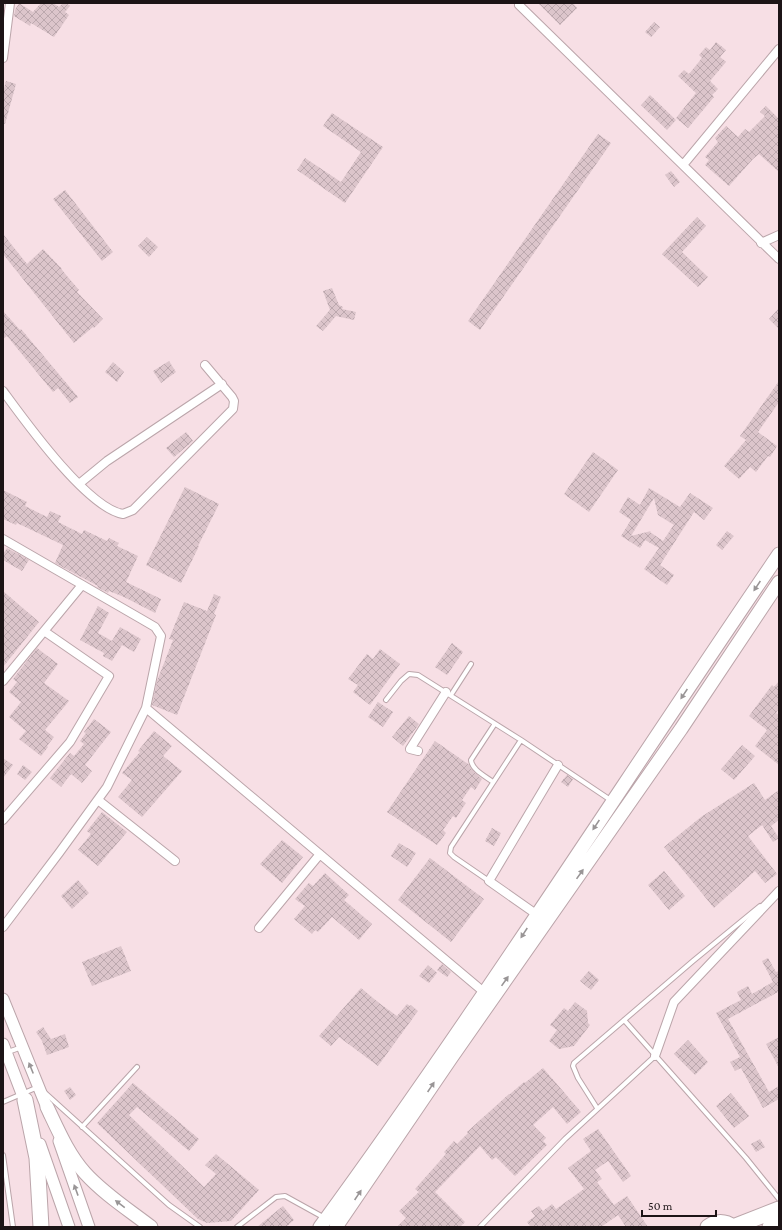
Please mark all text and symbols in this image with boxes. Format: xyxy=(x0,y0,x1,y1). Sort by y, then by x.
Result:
one-way arrow xyxy=(753,581,761,591)
one-way arrow xyxy=(681,688,688,700)
one-way arrow xyxy=(592,820,600,830)
one-way arrow xyxy=(576,869,584,879)
one-way arrow xyxy=(520,928,528,938)
one-way arrow xyxy=(501,975,509,986)
one-way arrow xyxy=(28,1062,34,1074)
one-way arrow xyxy=(427,1082,435,1093)
one-way arrow xyxy=(73,1184,79,1196)
one-way arrow xyxy=(354,1190,362,1200)
scale bar xyxy=(642,1192,716,1218)
text: 50 m xyxy=(648,1199,673,1213)
one-way arrow xyxy=(115,1200,125,1208)

